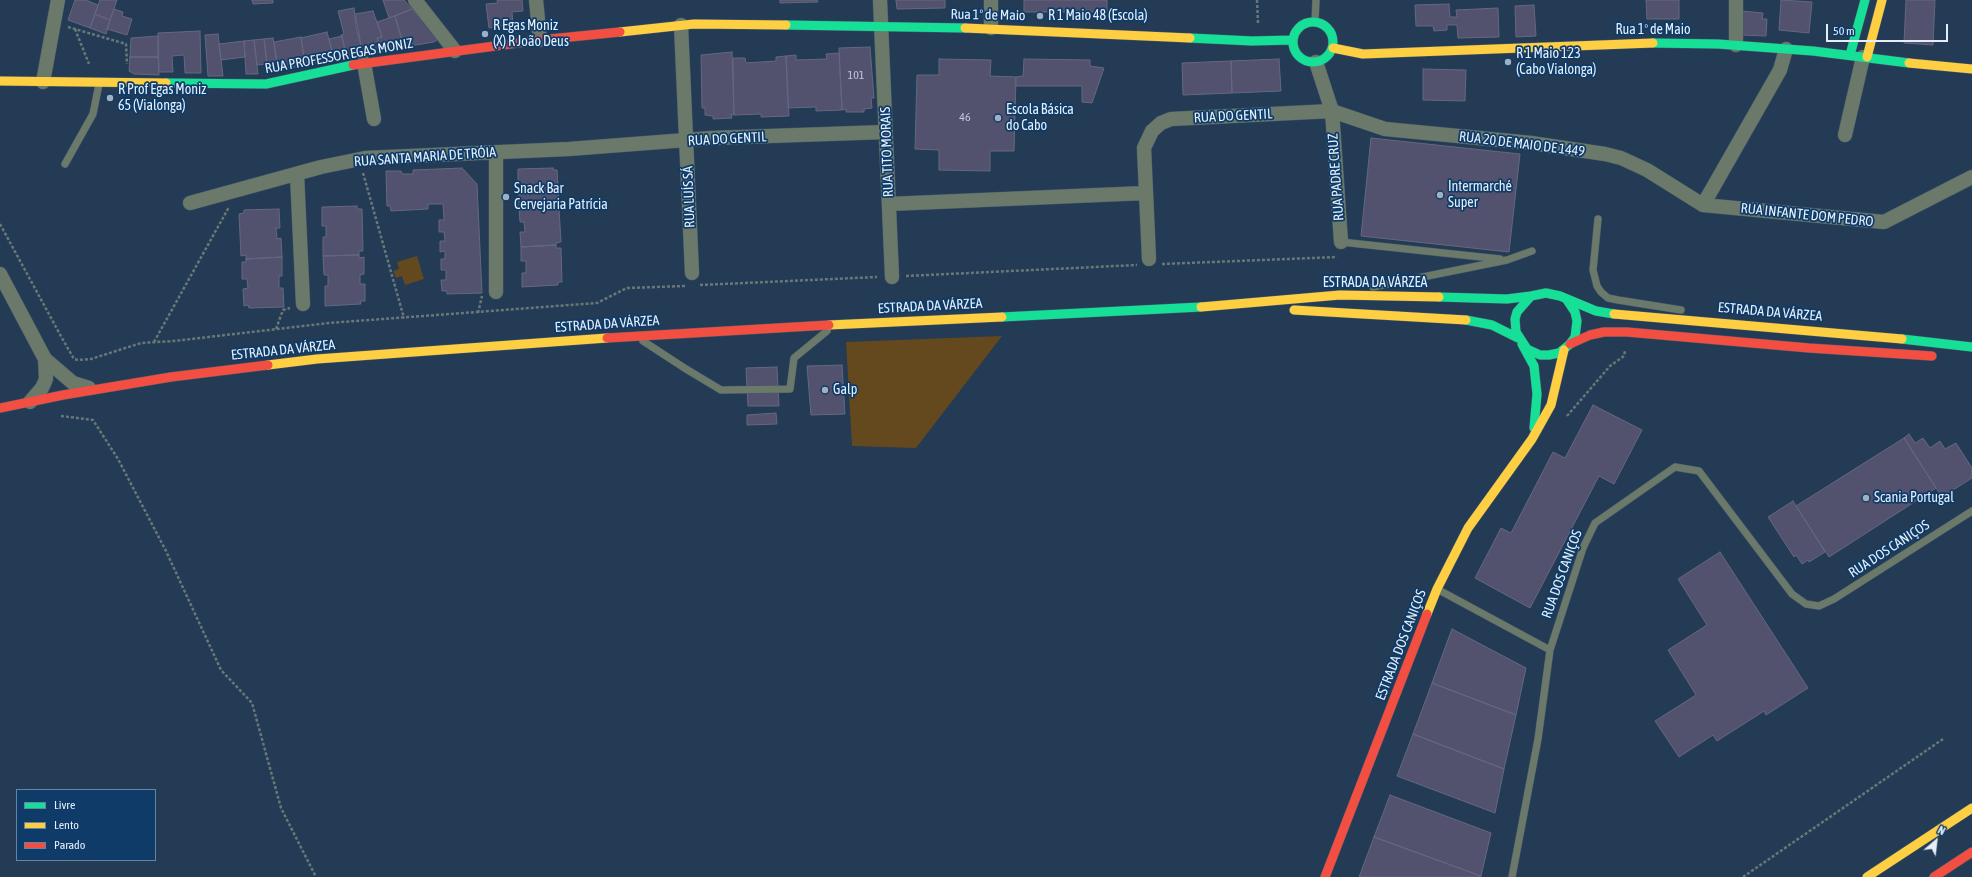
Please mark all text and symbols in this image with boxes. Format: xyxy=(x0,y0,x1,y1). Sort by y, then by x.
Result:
street label: Rua 1º de Maio xyxy=(950,6,1026,24)
place label: R 1 Maio 48 (Escola) xyxy=(1048,8,1148,24)
marker: R 1 Maio 48 (Escola) xyxy=(1035,11,1045,21)
scale bar xyxy=(1828,16,1950,42)
place label: R Egas Moniz (X) R João Deus xyxy=(493,18,569,50)
street label: Rua 1º de Maio xyxy=(1615,22,1691,38)
text: 50 m xyxy=(1833,24,1855,38)
marker: R Egas Moniz (X) R João Deus xyxy=(480,29,490,39)
street label: RUA PROFESSOR EGAS MONIZ xyxy=(264,35,414,77)
place label: R 1 Maio 123 (Cabo Vialonga) xyxy=(1516,46,1596,78)
marker: R 1 Maio 123 (Cabo Vialonga) xyxy=(1503,57,1513,67)
house number: 101 xyxy=(848,68,864,82)
place label: R Prof Egas Moniz 65 (Vialonga) xyxy=(118,82,206,114)
marker: R Prof Egas Moniz 65 (Vialonga) xyxy=(105,93,115,103)
place label: Escola Básica do Cabo xyxy=(1006,102,1074,134)
street label: RUA TITO MORAIS xyxy=(877,106,897,198)
street label: RUA DO GENTIL xyxy=(1193,106,1273,126)
house number: 46 xyxy=(959,110,971,124)
marker: Escola Básica do Cabo xyxy=(993,113,1003,123)
street label: RUA 20 DE MAIO DE 1449 xyxy=(1458,128,1586,160)
street label: RUA DO GENTIL xyxy=(687,129,767,149)
street label: RUA PADRE CRUZ xyxy=(1325,133,1347,221)
street label: RUA SANTA MARIA DE TRÓIA xyxy=(353,144,497,170)
street label: RUA LUÍS SÁ xyxy=(680,166,698,228)
place label: Intermarché Super xyxy=(1448,179,1512,212)
place label: Snack Bar Cervejaria Patrícia xyxy=(514,181,608,214)
marker: Intermarché Super xyxy=(1435,190,1445,200)
marker: Snack Bar Cervejaria Patrícia xyxy=(501,192,511,202)
street label: RUA INFANTE DOM PEDRO xyxy=(1740,200,1874,230)
street label: ESTRADA DA VÁRZEA xyxy=(1323,275,1427,291)
street label: ESTRADA DA VÁRZEA xyxy=(877,295,983,317)
street label: ESTRADA DA VÁRZEA xyxy=(1717,299,1823,325)
street label: ESTRADA DA VÁRZEA xyxy=(554,312,660,336)
street label: ESTRADA DA VÁRZEA xyxy=(230,336,336,364)
place label: Galp xyxy=(833,382,857,398)
marker: Galp xyxy=(820,385,830,395)
place label: Scania Portugal xyxy=(1874,490,1954,506)
marker: Scania Portugal xyxy=(1861,493,1871,503)
street label: RUA DOS CANIÇOS xyxy=(1845,517,1933,581)
street label: RUA DOS CANIÇOS xyxy=(1538,527,1586,621)
street label: ESTRADA DOS CANIÇOS xyxy=(1372,587,1430,703)
legend xyxy=(16,789,156,861)
text: Livre xyxy=(54,798,75,812)
text: Lento xyxy=(54,818,79,832)
north arrow xyxy=(1916,821,1956,861)
text: N xyxy=(1936,824,1947,837)
text: Parado xyxy=(54,838,85,852)

